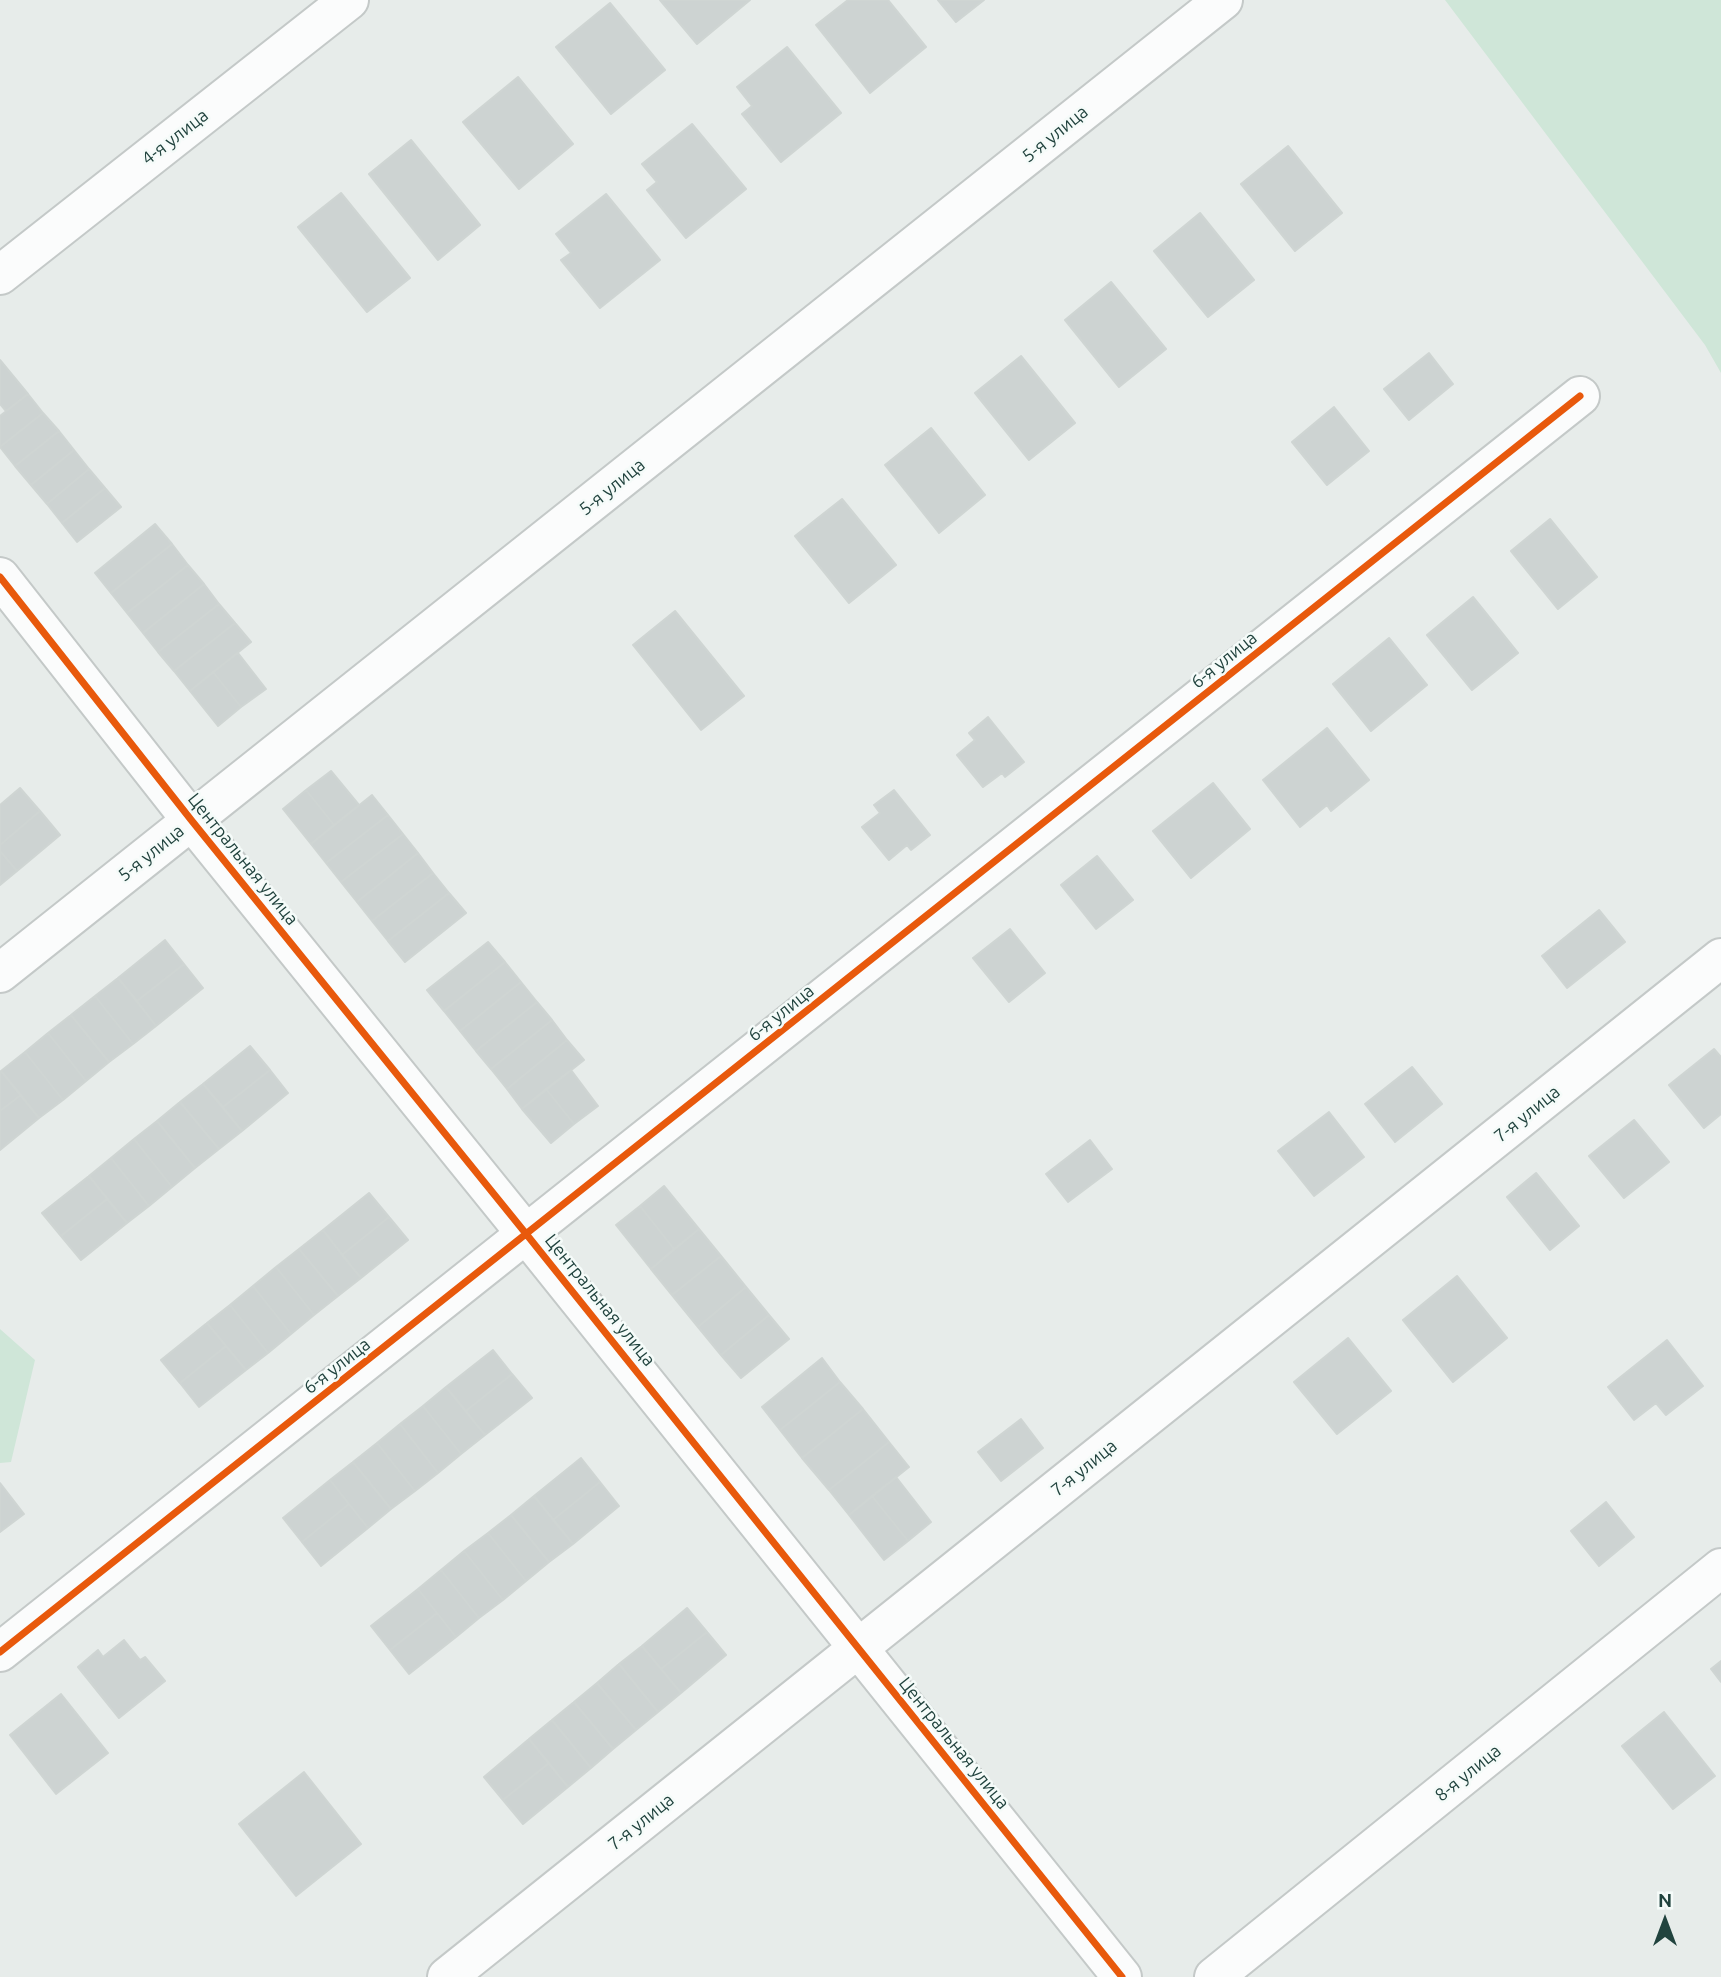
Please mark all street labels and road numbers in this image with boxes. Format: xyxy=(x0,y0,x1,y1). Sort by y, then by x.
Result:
street label: 5-я улица xyxy=(1018,101,1092,167)
street label: 4-я улица xyxy=(137,104,213,170)
street label: 5-я улица xyxy=(575,454,649,520)
street label: 6-я улица xyxy=(1187,627,1261,693)
street label: Центральная улица xyxy=(183,789,303,929)
street label: 5-я улица xyxy=(114,820,188,886)
street label: 6-я улица xyxy=(744,980,818,1046)
street label: 7-я улица xyxy=(1490,1081,1564,1147)
street label: Центральная улица xyxy=(540,1230,660,1370)
street label: 6-я улица xyxy=(299,1333,375,1399)
street label: 7-я улица xyxy=(1047,1435,1121,1501)
street label: Центральная улица xyxy=(894,1673,1014,1813)
street label: 8-я улица xyxy=(1431,1740,1505,1806)
street label: 7-я улица xyxy=(604,1789,678,1855)

